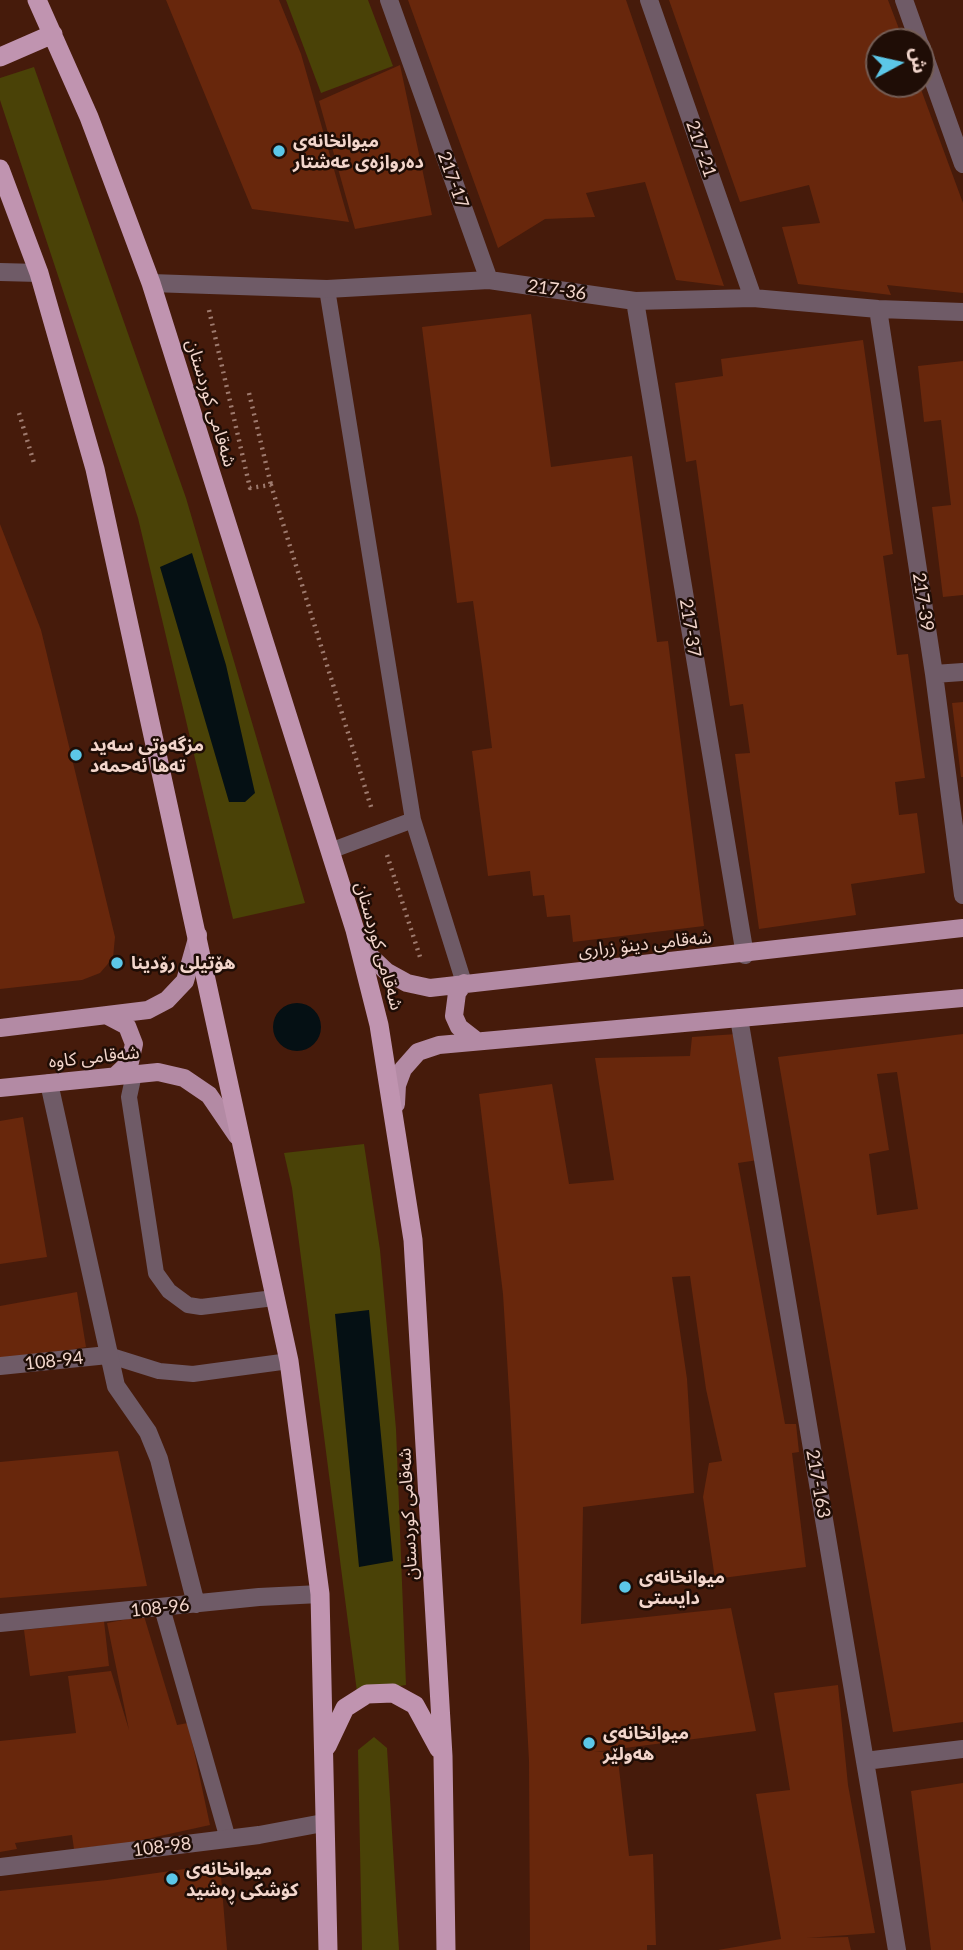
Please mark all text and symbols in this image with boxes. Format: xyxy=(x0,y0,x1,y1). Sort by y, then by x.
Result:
north arrow xyxy=(865,28,935,98)
text: ش xyxy=(906,46,933,75)
street label: 217-21 xyxy=(681,118,721,180)
place label: میوانخانەی دەروازەی عەشتار xyxy=(293,130,424,172)
marker: میوانخانەی دەروازەی عەشتار xyxy=(271,143,287,159)
street label: 217-17 xyxy=(433,149,473,211)
street label: 217-36 xyxy=(526,275,588,305)
street label: شەقامی کوردستان xyxy=(181,337,241,469)
street label: 217-39 xyxy=(908,571,938,633)
street label: 217-37 xyxy=(675,597,705,659)
place label: مزگەوتی سەید تەها ئەحمەد xyxy=(90,734,204,776)
marker: مزگەوتی سەید تەها ئەحمەد xyxy=(68,747,84,763)
street label: شەقامی کوردستان xyxy=(350,879,408,1013)
street label: شەقامی دینۆ زراری xyxy=(577,926,713,962)
place label: هۆتیلی رۆدینا xyxy=(131,952,235,974)
marker: هۆتیلی رۆدینا xyxy=(109,955,125,971)
street label: شەقامی کاوە xyxy=(47,1041,141,1073)
street label: 108-94 xyxy=(24,1347,84,1375)
street label: شەقامی کوردستان xyxy=(394,1447,422,1581)
street label: 217-163 xyxy=(801,1448,835,1520)
place label: میوانخانەی دایستی xyxy=(639,1566,725,1608)
marker: میوانخانەی دایستی xyxy=(617,1579,633,1595)
street label: 108-96 xyxy=(130,1594,190,1622)
place label: میوانخانەی هەولێر xyxy=(603,1722,689,1764)
marker: میوانخانەی هەولێر xyxy=(581,1735,597,1751)
street label: 108-98 xyxy=(131,1833,193,1861)
place label: میوانخانەی کۆشکی ڕەشید xyxy=(186,1858,298,1900)
marker: میوانخانەی کۆشکی ڕەشید xyxy=(164,1871,180,1887)

